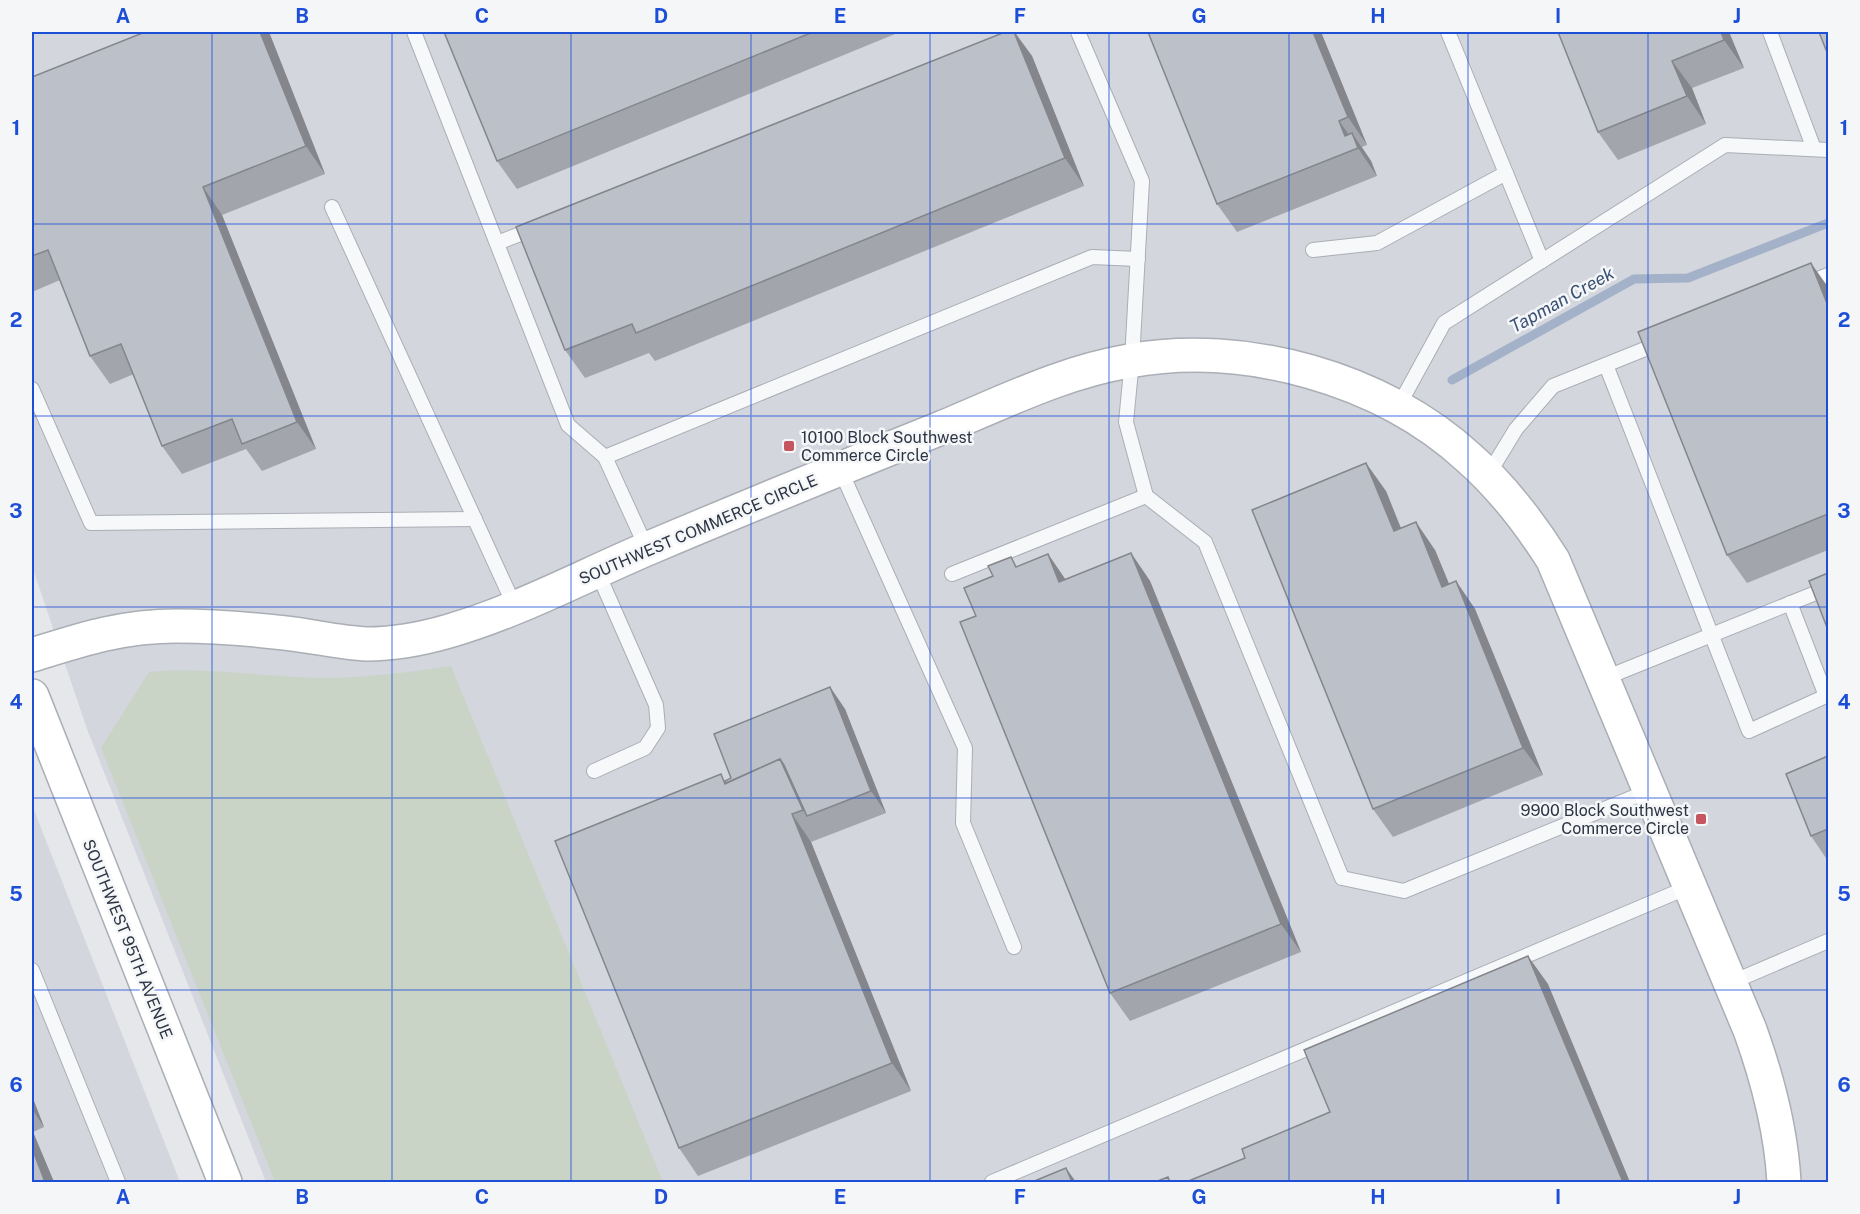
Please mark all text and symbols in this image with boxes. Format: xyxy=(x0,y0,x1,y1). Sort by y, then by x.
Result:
text: A xyxy=(116,4,130,28)
text: B xyxy=(295,4,309,28)
text: C xyxy=(475,4,489,28)
text: D xyxy=(654,4,668,28)
text: E xyxy=(834,4,846,28)
text: F xyxy=(1014,4,1026,28)
text: G xyxy=(1191,4,1207,28)
text: H xyxy=(1370,4,1386,28)
text: I xyxy=(1555,4,1561,28)
text: J xyxy=(1733,4,1741,28)
text: 1 xyxy=(12,116,20,140)
text: 1 xyxy=(1840,116,1848,140)
water label: Tapman Creek xyxy=(1506,262,1618,337)
text: 2 xyxy=(10,308,22,332)
text: 2 xyxy=(1838,308,1850,332)
place label: 10100 Block Southwest Commerce Circle xyxy=(801,428,973,465)
marker: 10100 Block Southwest Commerce Circle xyxy=(782,439,796,453)
street label: SOUTHWEST COMMERCE CIRCLE xyxy=(576,470,820,588)
text: 3 xyxy=(9,499,23,523)
text: 3 xyxy=(1837,499,1851,523)
text: 4 xyxy=(9,690,23,714)
text: 4 xyxy=(1837,690,1851,714)
place label: 9900 Block Southwest Commerce Circle xyxy=(1521,801,1689,838)
marker: 9900 Block Southwest Commerce Circle xyxy=(1694,812,1708,826)
street label: SOUTHWEST 95TH AVENUE xyxy=(79,837,176,1042)
text: 5 xyxy=(9,882,23,906)
text: 5 xyxy=(1837,882,1851,906)
text: 6 xyxy=(9,1073,23,1097)
text: 6 xyxy=(1837,1073,1851,1097)
text: A xyxy=(116,1185,130,1209)
text: B xyxy=(295,1185,309,1209)
text: C xyxy=(475,1185,489,1209)
text: D xyxy=(654,1185,668,1209)
text: E xyxy=(834,1185,846,1209)
text: F xyxy=(1014,1185,1026,1209)
text: G xyxy=(1191,1185,1207,1209)
text: H xyxy=(1370,1185,1386,1209)
text: I xyxy=(1555,1185,1561,1209)
text: J xyxy=(1733,1185,1741,1209)

